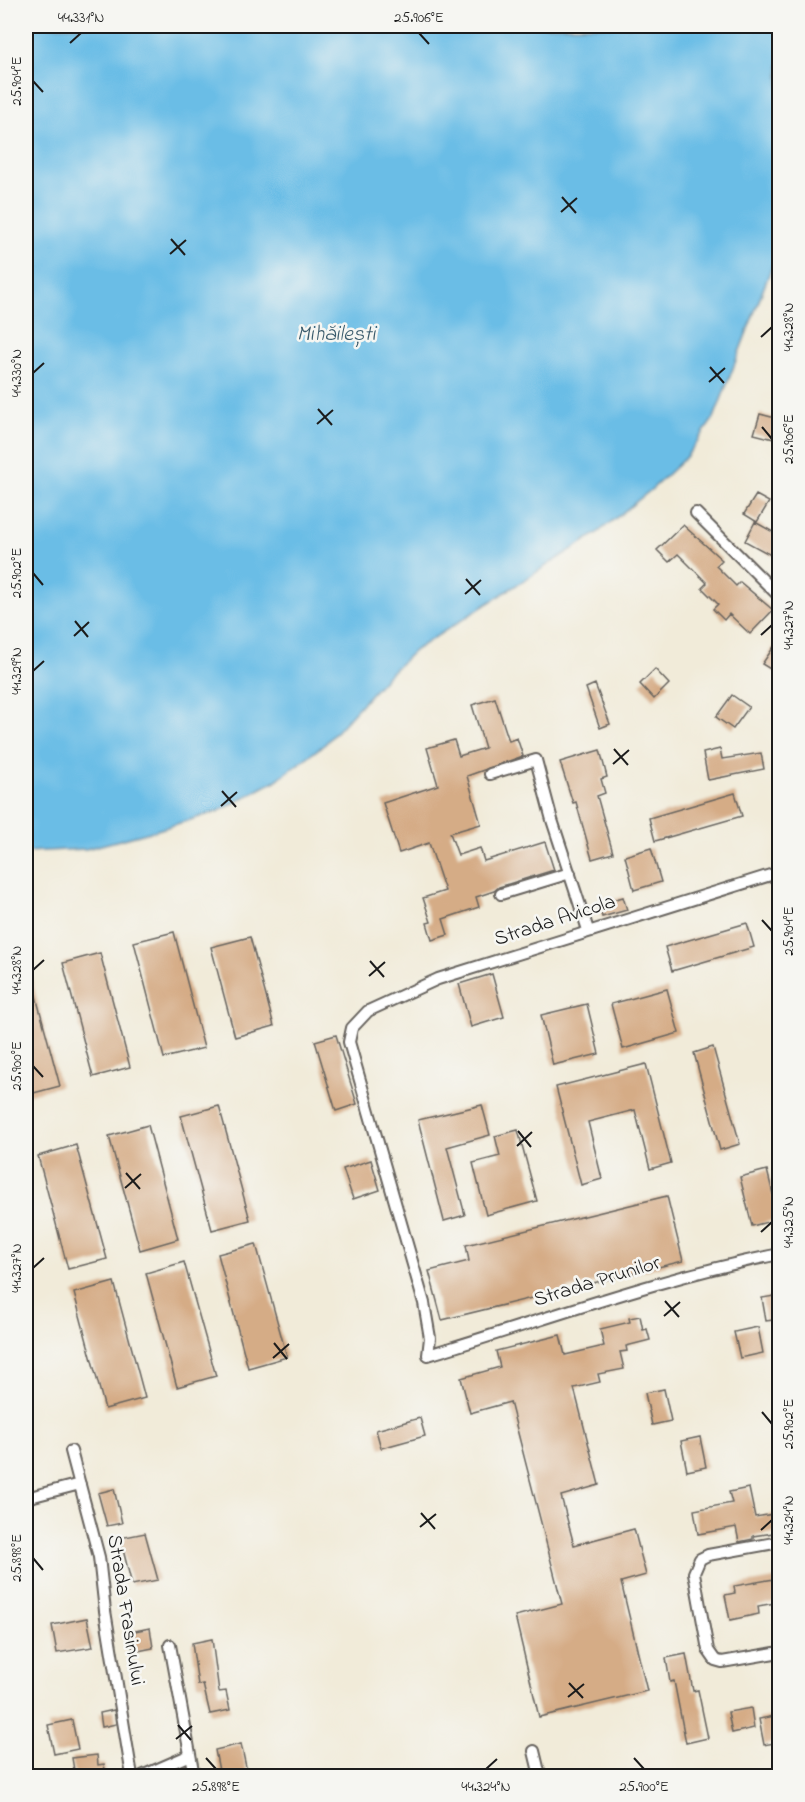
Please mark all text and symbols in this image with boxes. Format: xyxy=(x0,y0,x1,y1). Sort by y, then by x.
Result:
text: 44.331°N xyxy=(58,7,104,29)
text: 25.906°E xyxy=(394,7,444,29)
text: 25.904°E xyxy=(6,56,28,106)
text: 44.328°N xyxy=(778,303,800,351)
water label: Mihăilești xyxy=(297,319,378,351)
text: 44.330°N xyxy=(6,349,28,397)
text: 25.906°E xyxy=(778,414,800,464)
text: 25.902°E xyxy=(6,548,28,598)
text: 44.327°N xyxy=(778,600,800,650)
text: 44.329°N xyxy=(6,647,28,695)
street label: Strada Avicola xyxy=(490,887,620,955)
text: 25.904°E xyxy=(778,906,800,956)
text: 44.328°N xyxy=(6,946,28,994)
text: 25.900°E xyxy=(6,1041,28,1091)
text: 44.325°N xyxy=(778,1196,800,1248)
text: 44.327°N xyxy=(6,1243,28,1293)
street label: Strada Prunilor xyxy=(530,1248,665,1316)
text: 25.902°E xyxy=(778,1399,800,1449)
text: 44.324°N xyxy=(778,1495,800,1545)
street label: Strada Frasinului xyxy=(98,1532,152,1688)
text: 25.898°E xyxy=(6,1534,28,1582)
text: 25.898°E xyxy=(192,1776,240,1798)
text: 44.324°N xyxy=(461,1776,511,1798)
text: 25.900°E xyxy=(619,1776,669,1798)

